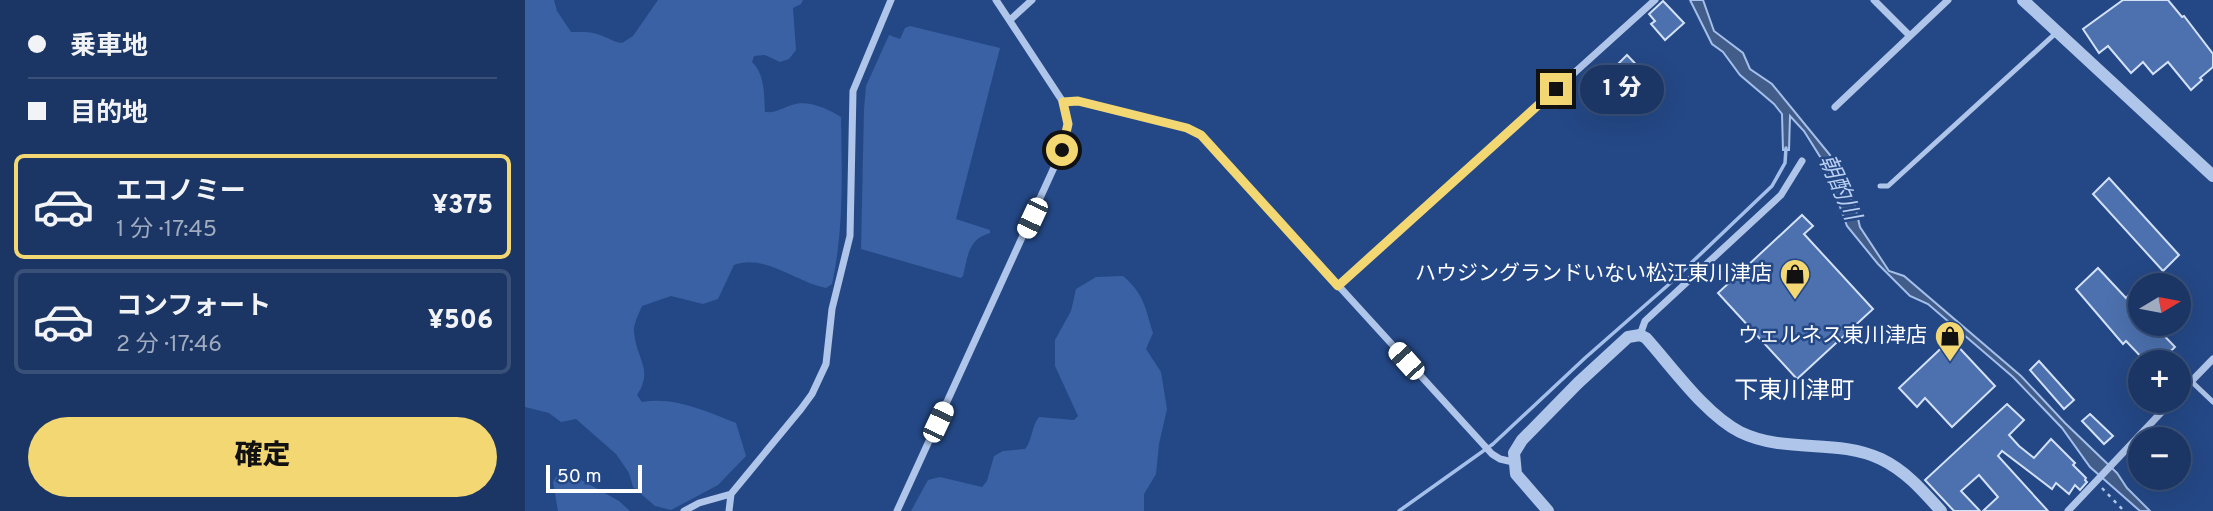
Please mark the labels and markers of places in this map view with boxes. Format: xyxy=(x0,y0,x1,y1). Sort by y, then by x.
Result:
shop icon: ハウジングランドいない松江東川津店 xyxy=(1778,257,1812,301)
place label: ハウジングランドいない松江東川津店 xyxy=(1415,261,1772,288)
shop icon: ウェルネス東川津店 xyxy=(1933,319,1967,363)
place label: ウェルネス東川津店 xyxy=(1738,323,1927,350)

